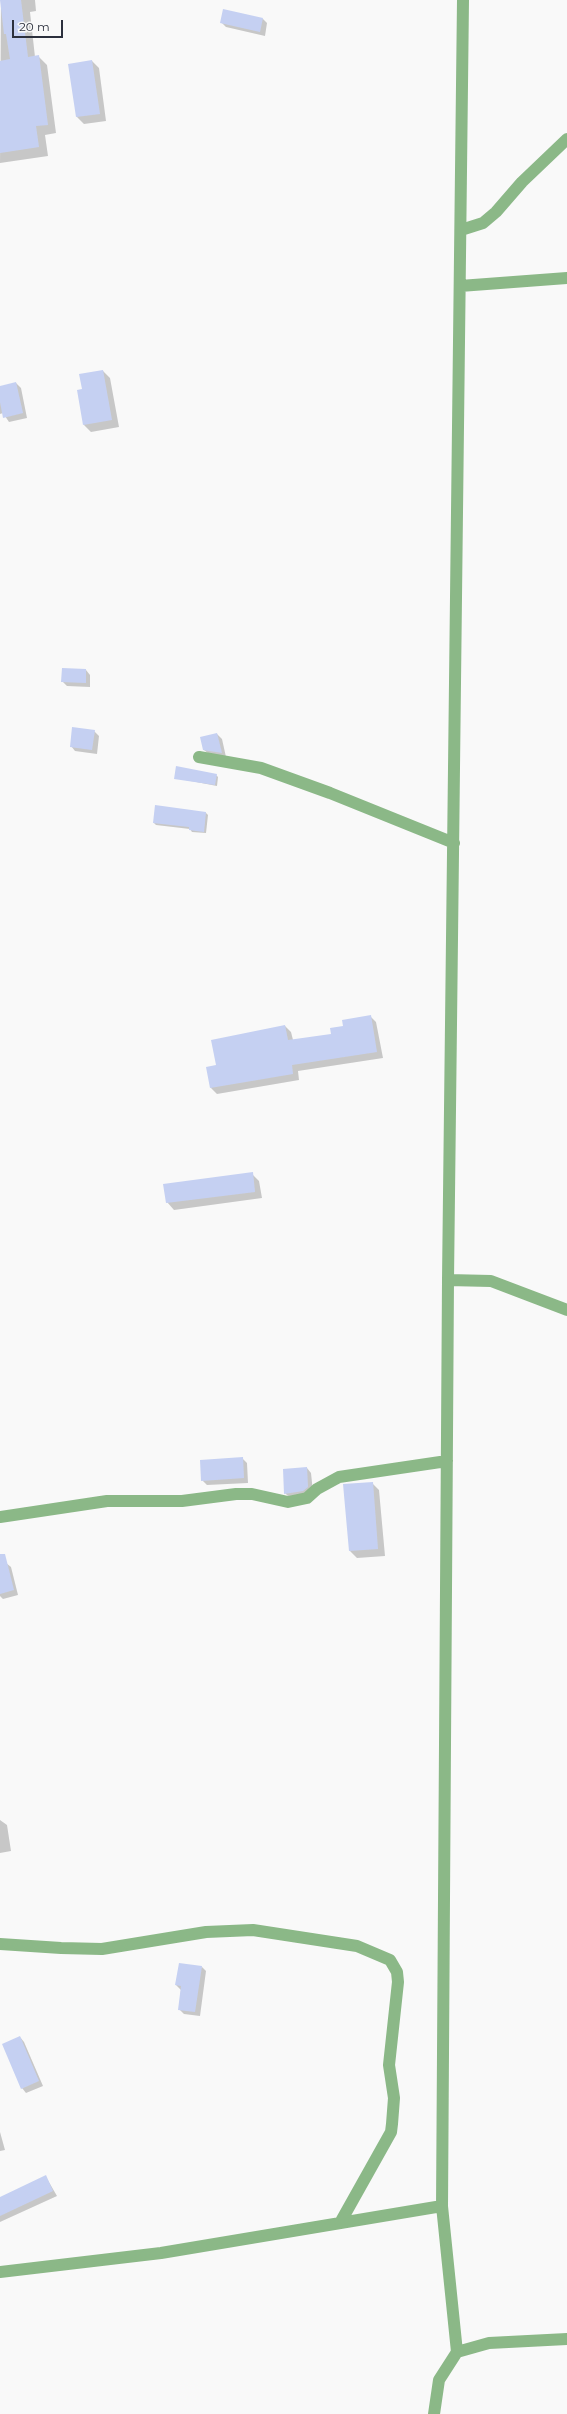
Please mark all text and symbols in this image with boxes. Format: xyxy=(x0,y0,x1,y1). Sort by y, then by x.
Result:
scale bar xyxy=(14,12,65,38)
text: 20 m xyxy=(19,19,50,34)

